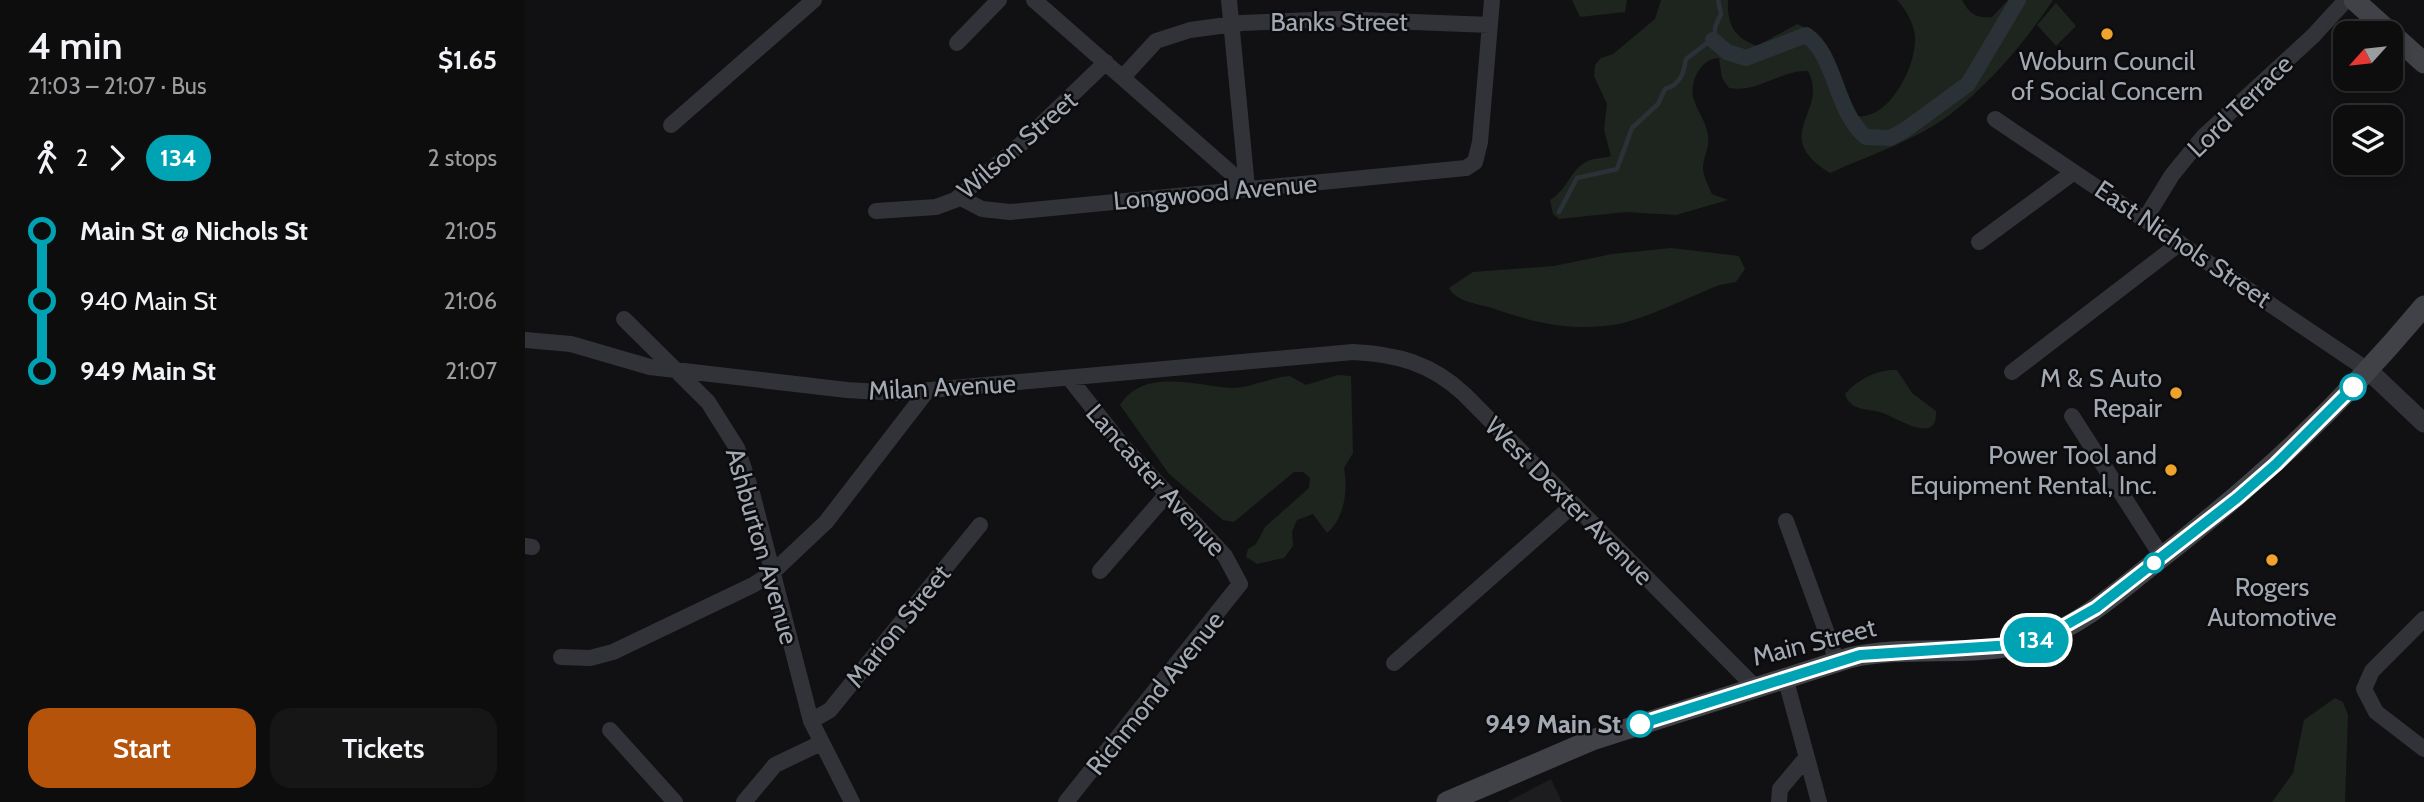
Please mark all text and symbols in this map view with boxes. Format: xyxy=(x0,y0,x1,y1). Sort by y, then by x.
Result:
street label: Banks Street xyxy=(1270,6,1408,38)
north arrow xyxy=(2333,21,2403,91)
map controls xyxy=(2333,21,2403,175)
text: 4 min xyxy=(28,22,123,69)
marker: Woburn Council of Social Concern xyxy=(2099,26,2115,42)
text: $1.65 xyxy=(438,44,497,76)
place label: Woburn Council of Social Concern xyxy=(2011,45,2203,107)
street label: Lord Terrace xyxy=(2181,48,2299,164)
text: 21:03 – 21:07 · Bus xyxy=(28,72,206,100)
street label: Wilson Street xyxy=(951,84,1084,206)
button: layers xyxy=(2333,105,2403,175)
icon: walk xyxy=(28,139,66,177)
icon: forward xyxy=(98,139,136,177)
text: 134 xyxy=(160,143,197,172)
text: 2 xyxy=(76,144,88,172)
text: 2 stops xyxy=(428,144,497,172)
street label: Longwood Avenue xyxy=(1112,167,1318,217)
street label: East Nichols Street xyxy=(2089,173,2277,315)
text: Main St @ Nichols St xyxy=(80,215,308,247)
text: 21:05 xyxy=(444,217,497,245)
text: 940 Main St xyxy=(80,285,217,317)
text: 21:06 xyxy=(444,287,497,315)
text: 949 Main St xyxy=(80,355,216,387)
text: 21:07 xyxy=(445,357,497,385)
place label: M & S Auto Repair xyxy=(2040,362,2163,424)
street label: Milan Avenue xyxy=(867,367,1017,407)
unlabelled marker xyxy=(2340,374,2366,400)
marker: M & S Auto Repair xyxy=(2168,385,2184,401)
street label: Lancaster Avenue xyxy=(1079,397,1233,563)
street label: West Dexter Avenue xyxy=(1478,410,1660,592)
place label: Power Tool and Equipment Rental, Inc. xyxy=(1910,439,2157,501)
street label: Ashburton Avenue xyxy=(719,444,805,648)
marker: Power Tool and Equipment Rental, Inc. xyxy=(2163,462,2179,478)
marker: Rogers Automotive xyxy=(2264,552,2280,568)
unlabelled marker xyxy=(2144,553,2164,573)
street label: Marion Street xyxy=(839,558,957,694)
place label: Rogers Automotive xyxy=(2207,571,2337,633)
street label: Richmond Avenue xyxy=(1079,605,1231,781)
street label: Main Street xyxy=(1749,611,1879,673)
line badge: 134 xyxy=(1996,617,2076,663)
text: 134 xyxy=(2018,625,2054,654)
button: Start xyxy=(28,708,256,788)
button: Tickets xyxy=(270,708,497,788)
place label: 949 Main St xyxy=(1485,708,1621,740)
marker: 949 Main St xyxy=(1627,711,1653,737)

